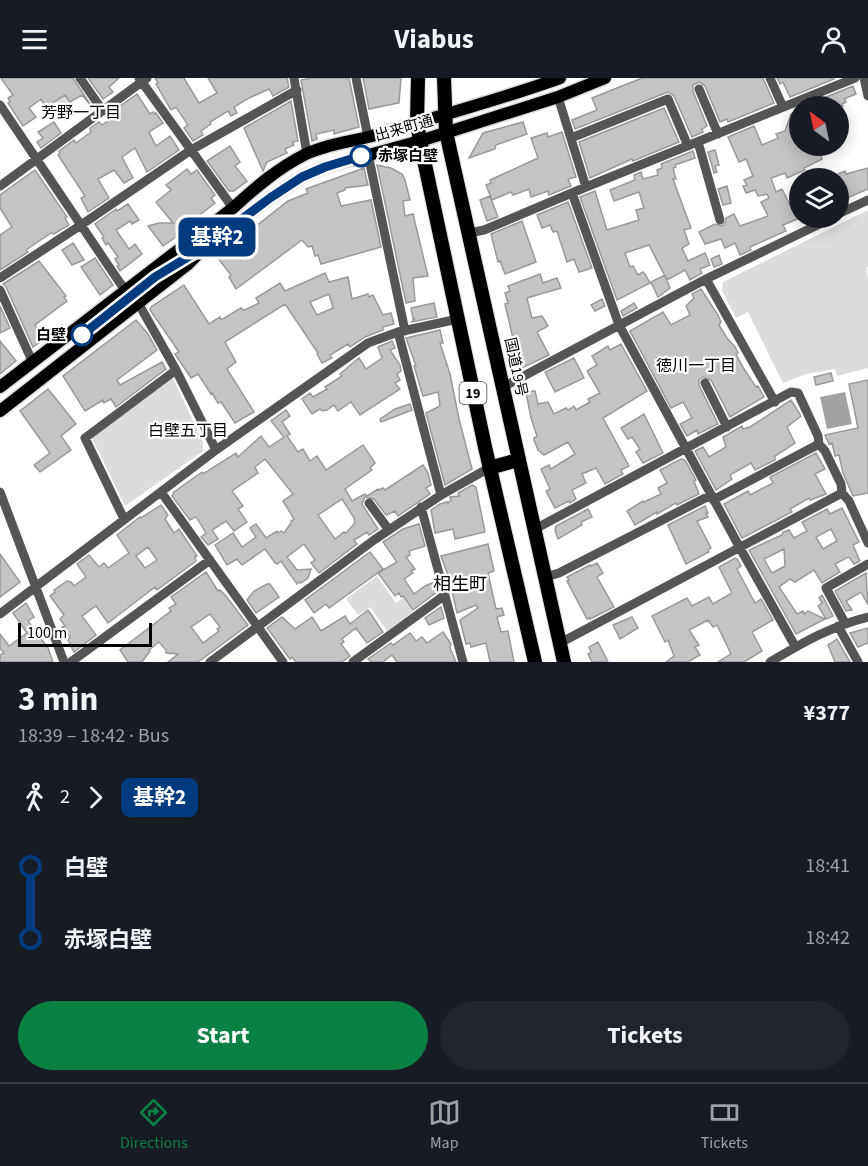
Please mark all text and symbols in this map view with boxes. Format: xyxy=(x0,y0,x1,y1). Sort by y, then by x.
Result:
text: Viabus xyxy=(394,20,474,59)
icon: menu xyxy=(18,23,51,56)
icon: person xyxy=(817,23,850,56)
north arrow xyxy=(789,96,849,156)
map controls xyxy=(789,96,849,228)
district label: 芳野一丁目 xyxy=(41,102,121,124)
street label: 出来町通 xyxy=(372,110,436,147)
marker: 赤塚白壁 xyxy=(350,145,372,167)
place label: 赤塚白壁 xyxy=(378,146,438,167)
button: layers xyxy=(789,168,849,228)
line badge: 基幹2 xyxy=(182,218,252,256)
text: 基幹2 xyxy=(190,222,244,252)
marker: 白壁 xyxy=(71,324,93,346)
place label: 白壁 xyxy=(36,325,66,346)
street label: 国道19号 xyxy=(499,336,532,399)
district label: 徳川一丁目 xyxy=(656,355,736,377)
road number: 19 xyxy=(460,382,486,404)
district label: 白壁五丁目 xyxy=(148,420,228,442)
district label: 相生町 xyxy=(433,572,487,597)
scale bar xyxy=(18,620,152,648)
text: 100 m xyxy=(27,622,67,644)
text: 3 min xyxy=(18,676,98,723)
text: ¥377 xyxy=(804,697,850,729)
text: 18:39 – 18:42 · Bus xyxy=(18,722,169,750)
icon: walk xyxy=(18,781,51,814)
icon: forward xyxy=(79,781,112,814)
text: 基幹2 xyxy=(133,782,186,812)
text: 2 xyxy=(60,783,70,811)
text: 白壁 xyxy=(64,852,108,884)
text: 18:41 xyxy=(805,852,850,880)
text: 赤塚白壁 xyxy=(64,924,152,956)
text: 18:42 xyxy=(805,924,850,952)
button: Start xyxy=(18,1001,428,1070)
button: Tickets xyxy=(440,1001,850,1070)
tab: Directions xyxy=(120,1096,188,1154)
tab: Map xyxy=(428,1096,461,1154)
tab: Tickets xyxy=(701,1096,748,1154)

